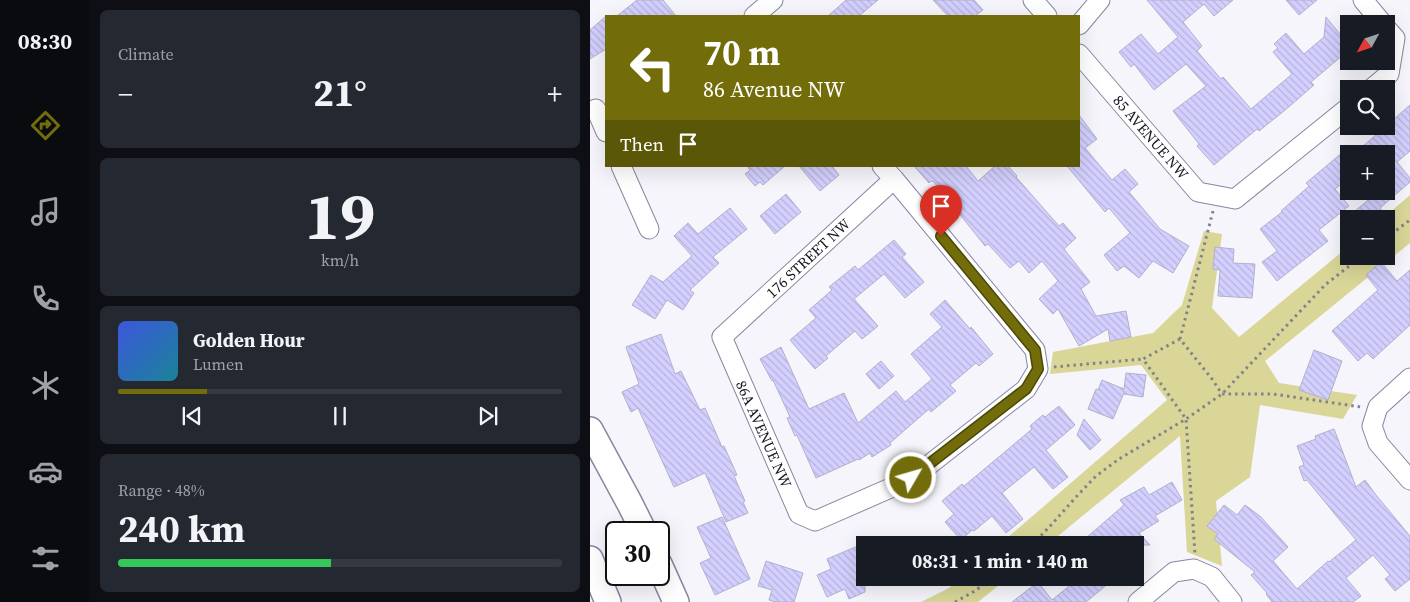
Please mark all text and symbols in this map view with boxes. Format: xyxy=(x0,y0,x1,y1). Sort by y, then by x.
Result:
north arrow xyxy=(1340,15,1395,70)
map controls xyxy=(1340,15,1395,265)
text: 08:30 xyxy=(18,26,72,56)
text: 70 m xyxy=(703,29,780,77)
icon: left xyxy=(620,35,685,100)
text: Climate xyxy=(118,43,174,65)
text: 21° xyxy=(313,67,367,119)
text: 86 Avenue NW xyxy=(703,74,845,104)
text: − xyxy=(118,75,133,113)
text: + xyxy=(547,75,562,113)
button: search xyxy=(1340,80,1395,135)
street label: 85 AVENUE NW xyxy=(1109,90,1194,184)
icon: directions xyxy=(28,108,63,143)
icon: arrive xyxy=(674,130,702,158)
text: Then xyxy=(620,131,664,157)
button: + xyxy=(1340,145,1395,200)
text: 19 xyxy=(305,172,375,261)
pin xyxy=(920,185,962,236)
icon: arrive xyxy=(927,192,955,220)
icon: music xyxy=(28,194,63,229)
button: − xyxy=(1340,210,1395,265)
street label: 176 STREET NW xyxy=(761,213,855,303)
text: km/h xyxy=(321,249,359,271)
icon: phone xyxy=(28,281,63,316)
text: Golden Hour xyxy=(193,327,305,353)
text: Lumen xyxy=(193,353,244,375)
icon: climate xyxy=(28,368,63,403)
street label: 86A AVENUE NW xyxy=(731,377,797,491)
icon: previous xyxy=(178,402,206,430)
icon: pause xyxy=(326,402,354,430)
icon: next xyxy=(474,402,502,430)
position arrow xyxy=(884,451,936,503)
icon: car xyxy=(28,454,63,489)
text: Range · 48% xyxy=(118,479,205,501)
text: 240 km xyxy=(118,503,245,555)
speed limit sign: 30 xyxy=(605,521,670,586)
icon: filters xyxy=(28,541,63,576)
text: 08:31 · 1 min · 140 m xyxy=(912,548,1088,574)

